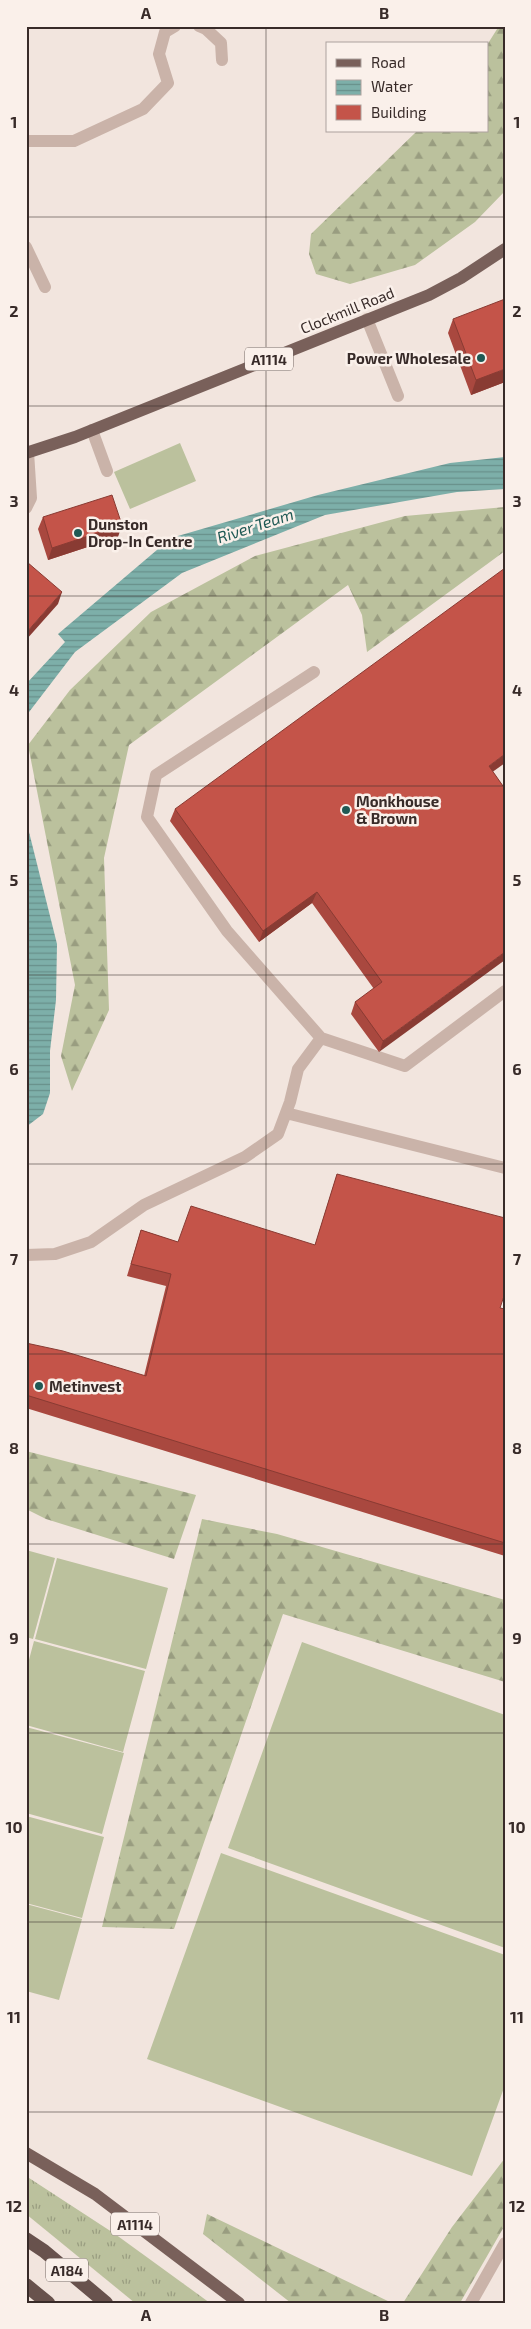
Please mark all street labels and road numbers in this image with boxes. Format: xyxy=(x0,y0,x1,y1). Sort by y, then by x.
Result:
street label: Clockmill Road xyxy=(297,283,397,337)
road number: A1114 xyxy=(245,348,293,370)
road number: A1114 xyxy=(111,2212,159,2236)
road number: A184 xyxy=(46,2258,88,2282)

